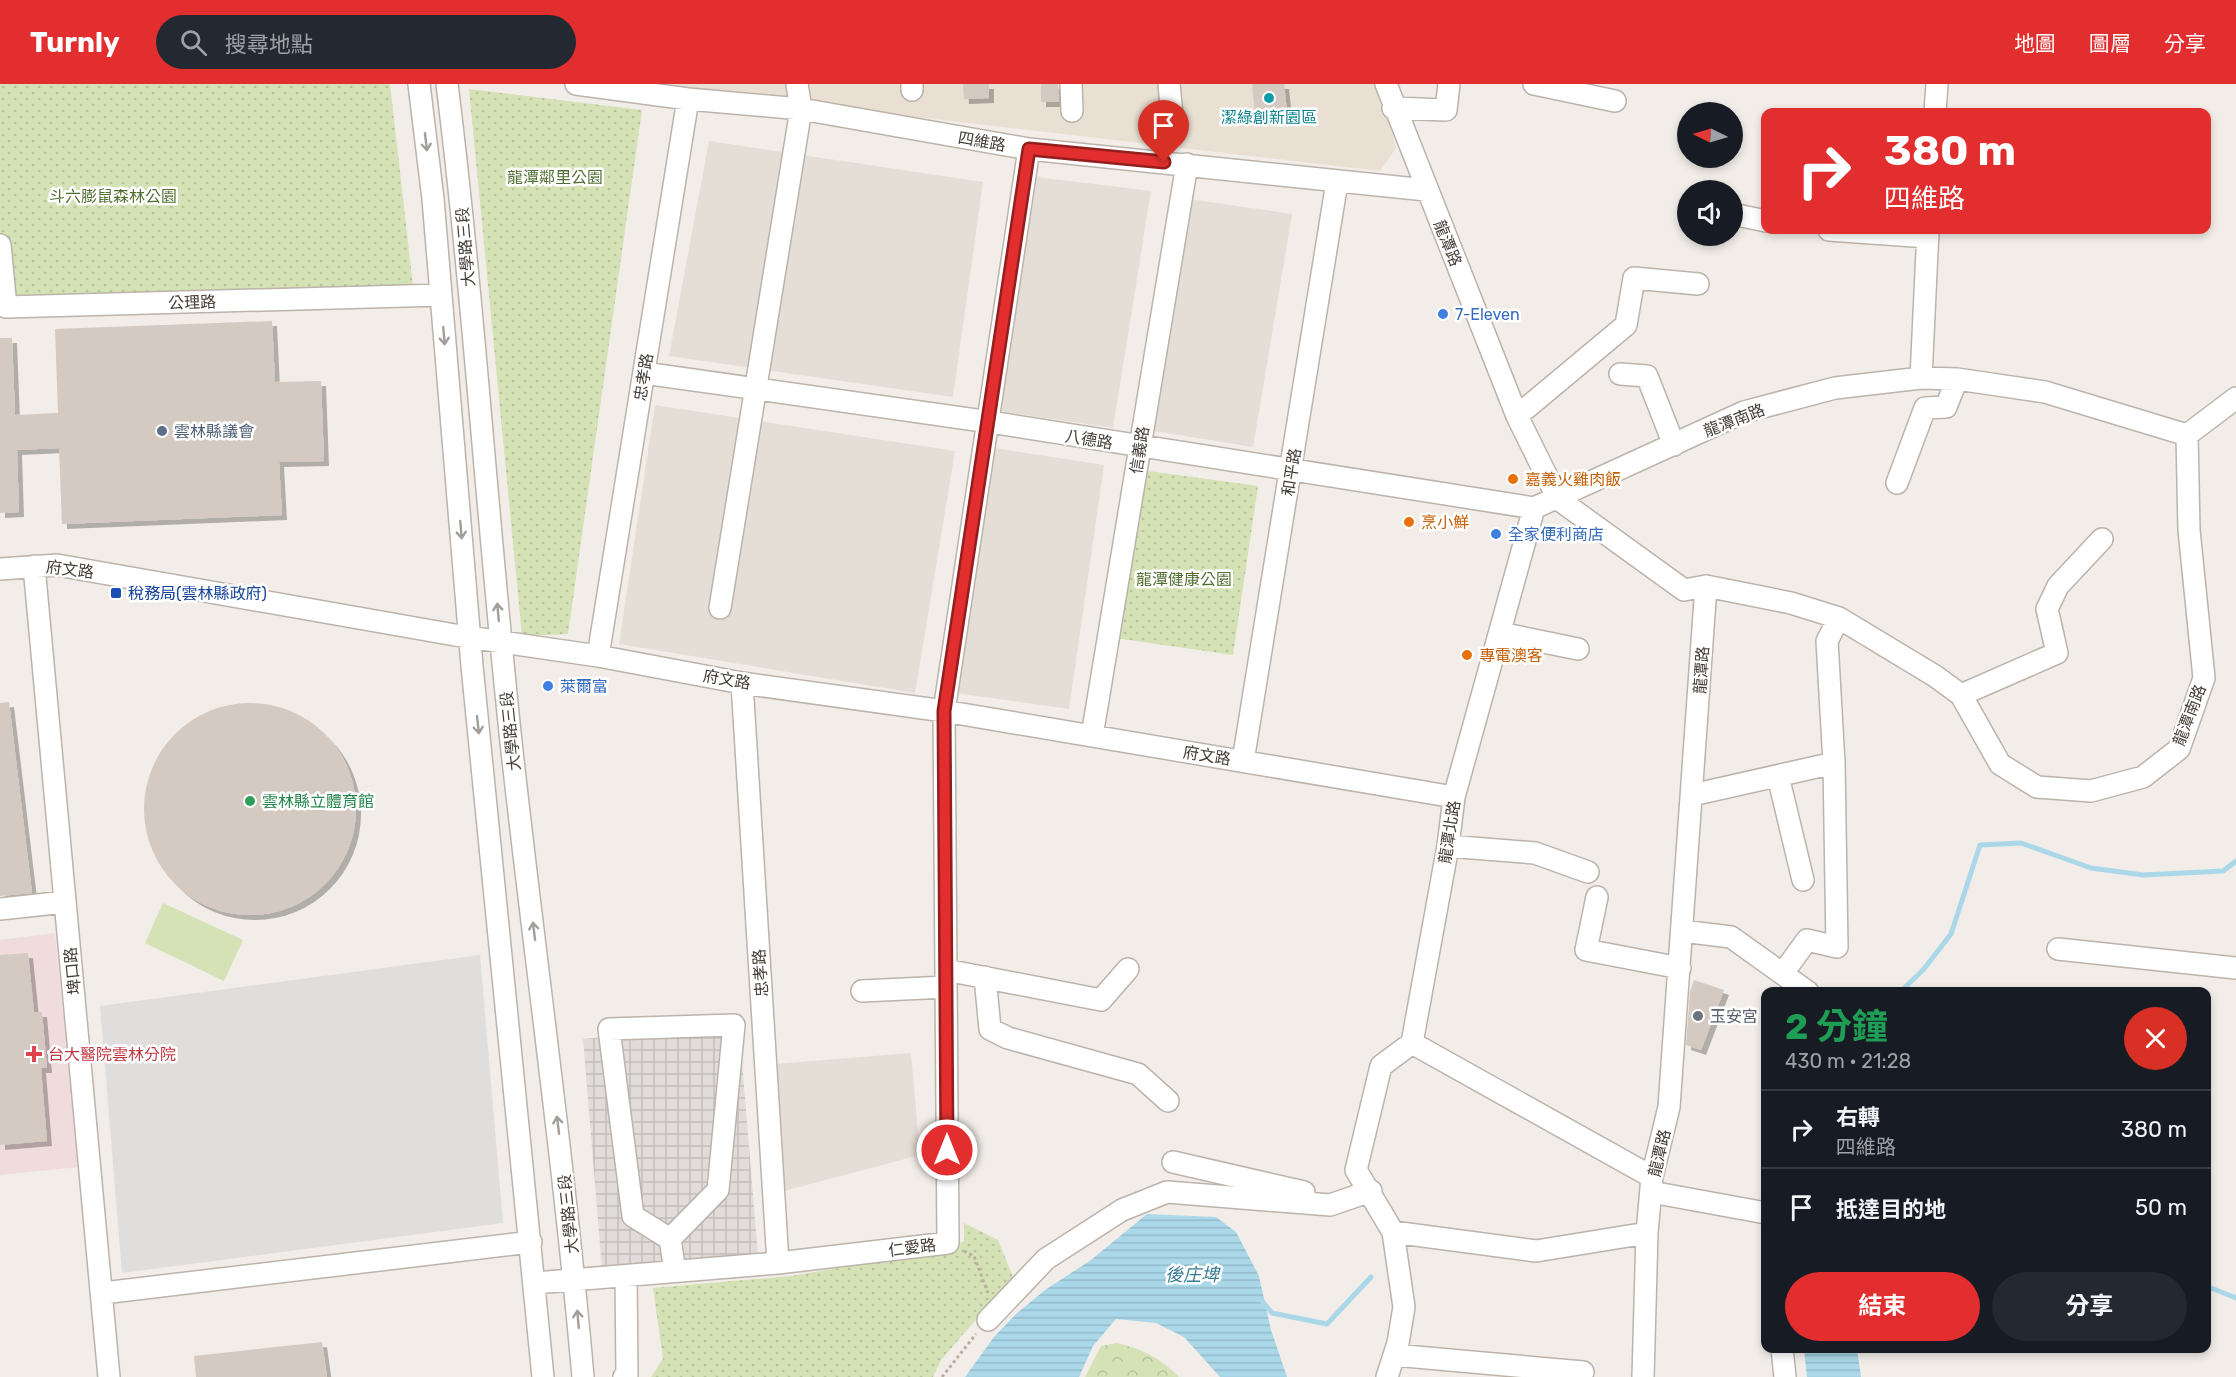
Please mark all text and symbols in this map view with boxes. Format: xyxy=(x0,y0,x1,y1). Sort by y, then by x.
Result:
search box xyxy=(156,15,576,69)
text: Turnly xyxy=(30,26,120,59)
icon: search xyxy=(177,26,210,59)
text: 搜尋地點 xyxy=(225,31,313,58)
text: 地圖 xyxy=(2014,31,2056,56)
text: 圖層 xyxy=(2089,31,2131,56)
text: 分享 xyxy=(2164,31,2206,56)
marker: 潔綠創新園區 xyxy=(1262,91,1276,105)
pin xyxy=(1138,100,1189,162)
north arrow xyxy=(1677,102,1743,168)
map controls xyxy=(1677,102,1743,246)
place label: 潔綠創新園區 xyxy=(1221,108,1317,127)
icon: arrive xyxy=(1147,109,1180,142)
text: 380 m xyxy=(1884,126,2016,176)
street label: 四維路 xyxy=(957,128,1007,155)
one-way arrow xyxy=(421,132,432,152)
icon: right xyxy=(1785,132,1863,210)
park label: 龍潭鄰里公園 xyxy=(507,168,603,187)
button: sound xyxy=(1677,180,1743,246)
text: 四維路 xyxy=(1884,183,1965,215)
park label: 斗六膨鼠森林公園 xyxy=(49,187,177,206)
street label: 大學路三段 xyxy=(453,206,478,288)
street label: 龍潭路 xyxy=(1430,217,1465,269)
street label: 公理路 xyxy=(168,292,216,313)
place label: 7-Eleven xyxy=(1455,305,1520,324)
marker: 7-Eleven xyxy=(1436,307,1450,321)
one-way arrow xyxy=(439,326,450,346)
street label: 忠孝路 xyxy=(630,352,657,402)
street label: 龍潭南路 xyxy=(1701,400,1767,441)
place label: 雲林縣議會 xyxy=(174,422,254,441)
marker: 雲林縣議會 xyxy=(155,424,169,438)
street label: 信義路 xyxy=(1126,425,1153,475)
street label: 八德路 xyxy=(1064,426,1114,453)
street label: 和平路 xyxy=(1278,447,1305,497)
place label: 嘉義火雞肉飯 xyxy=(1525,470,1621,489)
marker: 嘉義火雞肉飯 xyxy=(1506,472,1520,486)
place label: 烹小鮮 xyxy=(1421,513,1469,532)
marker: 烹小鮮 xyxy=(1402,515,1416,529)
one-way arrow xyxy=(456,520,467,540)
place label: 全家便利商店 xyxy=(1508,525,1604,544)
marker: 全家便利商店 xyxy=(1489,527,1503,541)
street label: 府文路 xyxy=(45,557,95,582)
park label: 龍潭健康公園 xyxy=(1136,570,1232,589)
place label: 稅務局(雲林縣政府) xyxy=(128,584,267,603)
marker: 稅務局(雲林縣政府) xyxy=(109,586,123,600)
one-way arrow xyxy=(492,603,503,623)
street label: 龍潭路 xyxy=(1690,645,1713,695)
place label: 專電澳客 xyxy=(1479,646,1543,665)
marker: 專電澳客 xyxy=(1460,648,1474,662)
street label: 府文路 xyxy=(702,666,752,693)
place label: 萊爾富 xyxy=(560,677,608,696)
marker: 萊爾富 xyxy=(541,679,555,693)
street label: 龍潭南路 xyxy=(2169,682,2210,748)
street label: 大學路三段 xyxy=(497,690,524,772)
one-way arrow xyxy=(473,714,484,734)
street label: 府文路 xyxy=(1182,742,1232,769)
place label: 雲林縣立體育館 xyxy=(262,792,374,811)
marker: 雲林縣立體育館 xyxy=(243,794,257,808)
street label: 龍潭北路 xyxy=(1435,799,1464,865)
one-way arrow xyxy=(528,922,539,942)
street label: 埤口路 xyxy=(61,946,84,996)
street label: 忠孝路 xyxy=(749,948,772,998)
text: 2 分鐘 xyxy=(1785,1005,1888,1048)
place label: 玉安宮 xyxy=(1710,1007,1758,1026)
button: close xyxy=(2124,1007,2187,1070)
marker: 玉安宮 xyxy=(1691,1009,1705,1023)
marker: 台大醫院雲林分院 xyxy=(25,1045,43,1063)
place label: 台大醫院雲林分院 xyxy=(48,1045,176,1064)
text: 430 m · 21:28 xyxy=(1785,1049,1911,1073)
text: 右轉 xyxy=(1836,1104,1880,1131)
icon: right xyxy=(1785,1113,1818,1146)
one-way arrow xyxy=(552,1115,563,1135)
text: 380 m xyxy=(2121,1116,2187,1143)
position arrow xyxy=(915,1118,979,1182)
street label: 龍潭路 xyxy=(1645,1128,1674,1179)
text: 四維路 xyxy=(1836,1135,1896,1159)
street label: 大學路三段 xyxy=(555,1173,582,1255)
icon: arrive xyxy=(1785,1191,1818,1224)
text: 50 m xyxy=(2135,1194,2187,1221)
text: 抵達目的地 xyxy=(1836,1196,1946,1223)
street label: 仁愛路 xyxy=(887,1235,937,1260)
water label: 後庄埤 xyxy=(1165,1264,1221,1286)
button: 結束 xyxy=(1785,1272,1980,1341)
button: 分享 xyxy=(1992,1272,2187,1341)
one-way arrow xyxy=(572,1309,583,1329)

